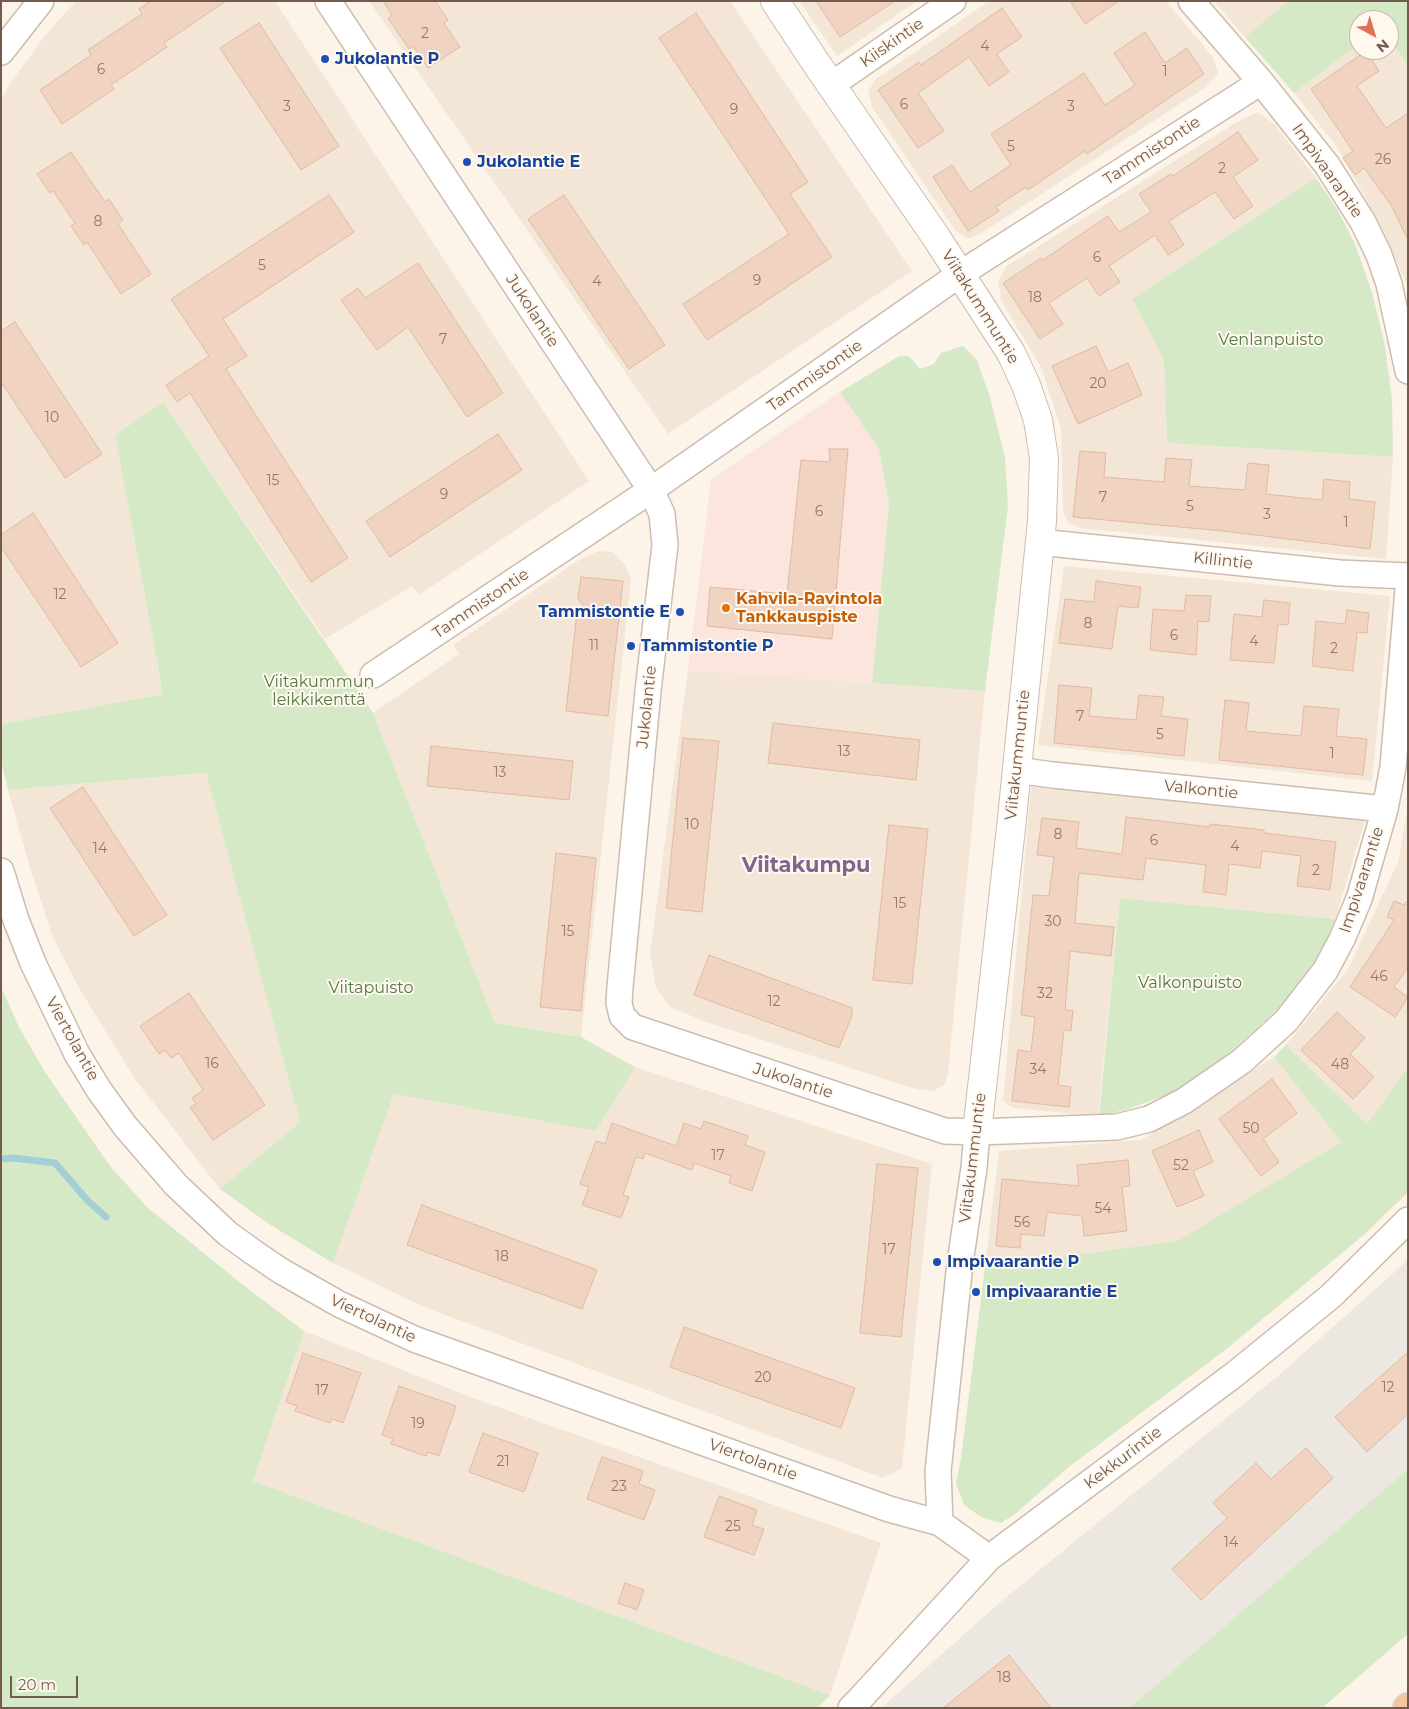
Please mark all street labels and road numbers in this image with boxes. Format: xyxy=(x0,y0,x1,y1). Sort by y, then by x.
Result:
street label: Kiiskintie xyxy=(857,14,927,72)
street label: Tammistontie xyxy=(1100,113,1204,189)
street label: Impivaarantie xyxy=(1287,120,1367,222)
street label: Viitakummuntie xyxy=(937,246,1023,368)
street label: Jukolantie xyxy=(501,271,563,351)
street label: Tammistontie xyxy=(764,336,866,416)
street label: Killintie xyxy=(1192,548,1254,574)
street label: Tammistontie xyxy=(429,565,533,643)
street label: Jukolantie xyxy=(633,665,661,749)
street label: Viitakummuntie xyxy=(1002,689,1034,821)
street label: Valkontie xyxy=(1163,777,1239,803)
street label: Impivaarantie xyxy=(1336,824,1388,936)
street label: Viertolantie xyxy=(41,994,103,1084)
street label: Jukolantie xyxy=(751,1059,835,1103)
street label: Viitakummuntie xyxy=(955,1092,991,1224)
street label: Viertolantie xyxy=(327,1291,419,1347)
street label: Kekkurintie xyxy=(1080,1423,1166,1493)
street label: Viertolantie xyxy=(706,1435,800,1485)

